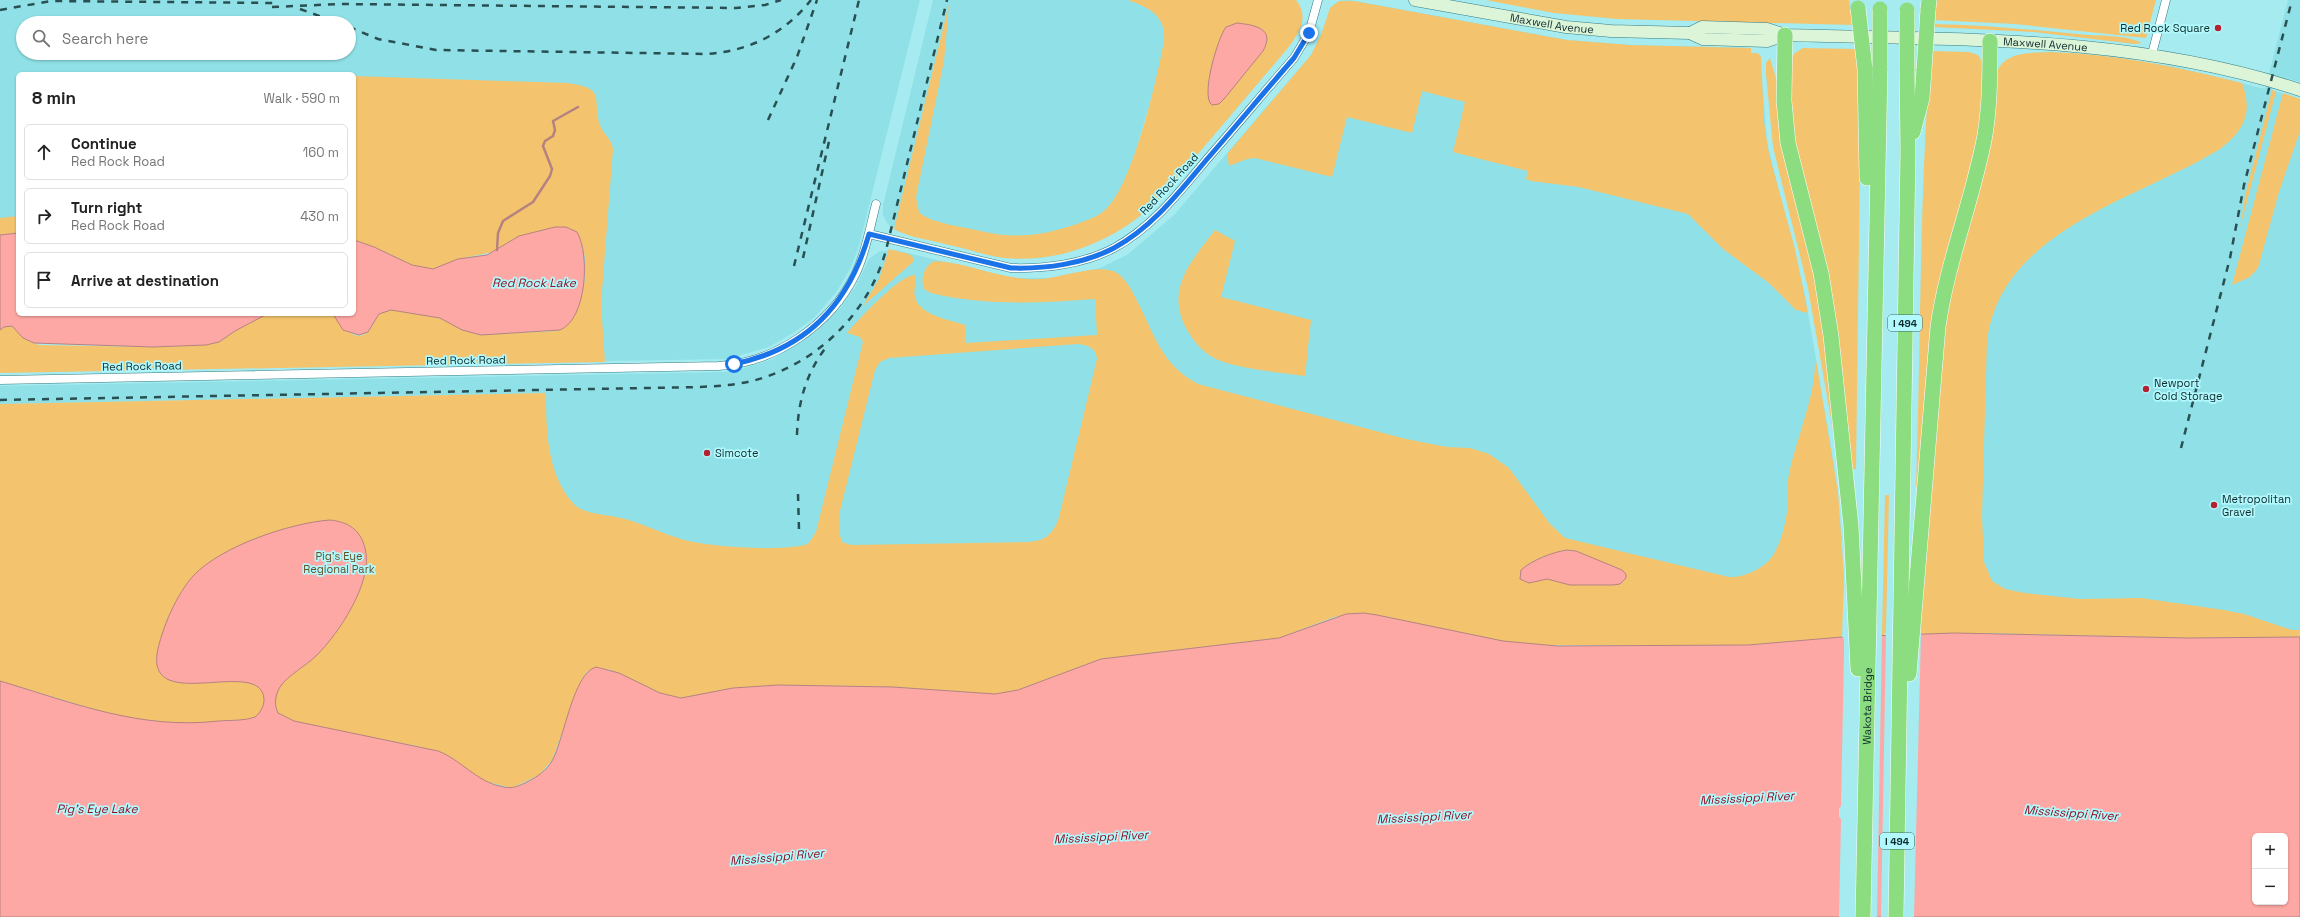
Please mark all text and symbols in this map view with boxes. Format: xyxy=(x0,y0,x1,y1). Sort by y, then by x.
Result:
street label: Maxwell Avenue xyxy=(1509,10,1594,36)
search box xyxy=(16,16,356,60)
place label: Red Rock Square xyxy=(2120,21,2210,35)
marker: Red Rock Square xyxy=(2213,23,2223,33)
route end xyxy=(1300,24,1318,42)
icon: search xyxy=(30,27,52,49)
text: Search here xyxy=(62,29,148,48)
street label: Maxwell Avenue xyxy=(2003,34,2088,54)
text: 8 min xyxy=(32,87,76,109)
text: Walk · 590 m xyxy=(263,90,340,107)
text: Continue xyxy=(71,134,137,153)
icon: ahead xyxy=(33,141,55,163)
text: 160 m xyxy=(303,144,339,161)
street label: Red Rock Road xyxy=(1137,150,1201,218)
text: Red Rock Road xyxy=(71,153,165,170)
text: Turn right xyxy=(71,198,142,217)
icon: right xyxy=(33,205,55,227)
text: 430 m xyxy=(300,208,339,225)
text: Red Rock Road xyxy=(71,217,165,234)
icon: arrive xyxy=(33,269,55,291)
text: Arrive at destination xyxy=(71,271,219,290)
water label: Red Rock Lake xyxy=(492,275,577,291)
road number: I 494 xyxy=(1888,315,1922,331)
street label: Red Rock Road xyxy=(426,352,506,368)
route start xyxy=(725,355,743,373)
street label: Red Rock Road xyxy=(102,358,182,374)
place label: Newport Cold Storage xyxy=(2154,376,2223,403)
marker: Newport Cold Storage xyxy=(2141,384,2151,394)
place label: Simcote xyxy=(715,446,758,460)
marker: Simcote xyxy=(702,448,712,458)
place label: Metropolitan Gravel xyxy=(2222,492,2291,519)
marker: Metropolitan Gravel xyxy=(2209,500,2219,510)
park label: Pig's Eye Regional Park xyxy=(303,549,375,576)
street label: Wakota Bridge xyxy=(1859,667,1875,745)
water label: Mississippi River xyxy=(1699,787,1796,808)
water label: Pig's Eye Lake xyxy=(56,801,139,817)
water label: Mississippi River xyxy=(2023,802,2120,824)
water label: Mississippi River xyxy=(1376,806,1473,827)
water label: Mississippi River xyxy=(1053,826,1150,847)
road number: I 494 xyxy=(1880,833,1914,849)
map controls xyxy=(2252,833,2288,905)
button: + xyxy=(2252,833,2288,869)
water label: Mississippi River xyxy=(729,845,826,869)
button: − xyxy=(2252,869,2288,905)

